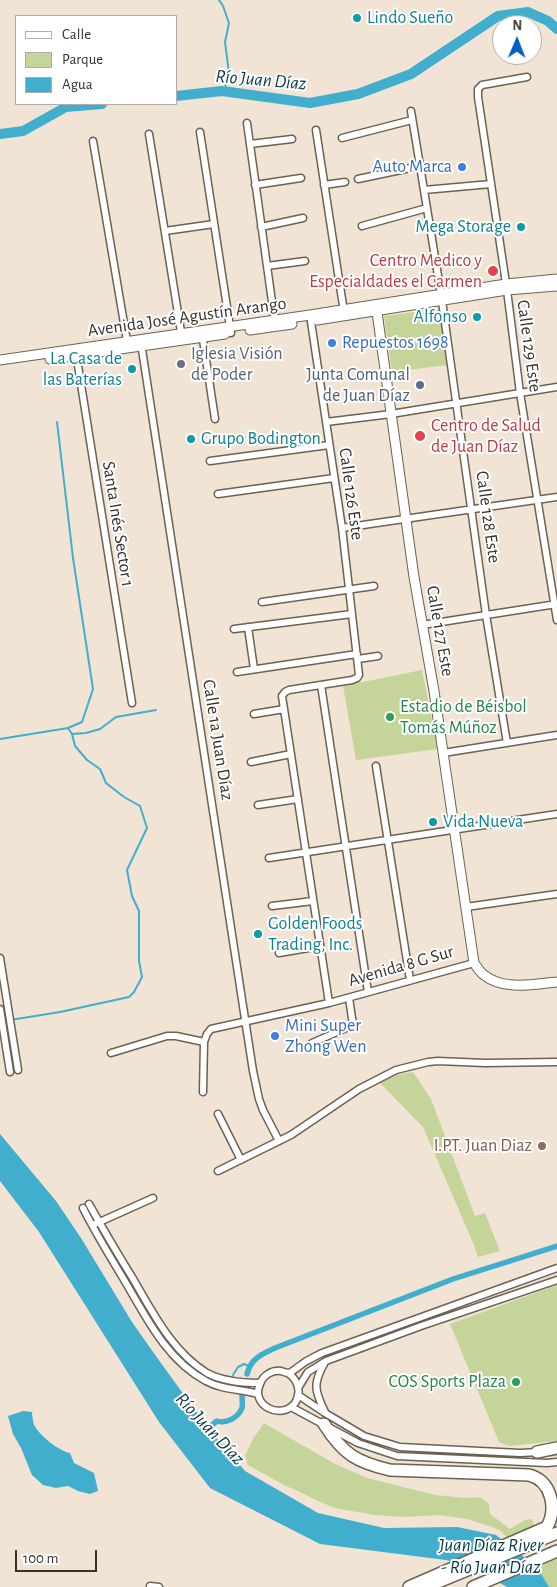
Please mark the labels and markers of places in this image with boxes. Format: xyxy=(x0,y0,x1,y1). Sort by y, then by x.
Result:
place label: Lindo Sueño xyxy=(367,7,453,29)
marker: Lindo Sueño xyxy=(351,12,363,24)
place label: Auto Marca xyxy=(372,156,452,178)
marker: Auto Marca xyxy=(456,161,468,173)
place label: Mega Storage xyxy=(416,216,511,238)
marker: Mega Storage xyxy=(515,221,527,233)
place label: Centro Medico y Especialdades el Carmen xyxy=(309,250,482,292)
marker: Centro Medico y Especialdades el Carmen xyxy=(486,264,500,278)
place label: Alfonso xyxy=(414,306,467,328)
marker: Alfonso xyxy=(471,311,483,323)
place label: Repuestos 1698 xyxy=(342,332,449,354)
marker: Repuestos 1698 xyxy=(326,337,338,349)
place label: Iglesia Visión de Poder xyxy=(191,343,283,386)
place label: La Casa de las Baterías xyxy=(43,348,122,390)
marker: Iglesia Visión de Poder xyxy=(175,358,187,370)
marker: La Casa de las Baterías xyxy=(126,363,138,375)
place label: Junta Comunal de Juan Díaz xyxy=(306,364,410,406)
marker: Junta Comunal de Juan Díaz xyxy=(414,379,426,391)
place label: Centro de Salud de Juan Díaz xyxy=(431,415,541,458)
place label: Grupo Bodington xyxy=(201,428,321,450)
marker: Centro de Salud de Juan Díaz xyxy=(413,429,427,443)
marker: Grupo Bodington xyxy=(185,433,197,445)
place label: Estadio de Béisbol Tomás Múñoz xyxy=(400,696,527,739)
marker: Estadio de Béisbol Tomás Múñoz xyxy=(384,711,396,723)
place label: Vida Nueva xyxy=(443,811,523,833)
marker: Vida Nueva xyxy=(427,816,439,828)
place label: Golden Foods Trading, Inc. xyxy=(268,913,362,956)
marker: Golden Foods Trading, Inc. xyxy=(252,928,264,940)
place label: Mini Super Zhong Wen xyxy=(285,1015,366,1058)
marker: Mini Super Zhong Wen xyxy=(269,1030,281,1042)
place label: I.P.T. Juan Diaz xyxy=(434,1135,532,1157)
marker: I.P.T. Juan Diaz xyxy=(536,1140,548,1152)
place label: COS Sports Plaza xyxy=(388,1371,506,1393)
marker: COS Sports Plaza xyxy=(510,1376,522,1388)

